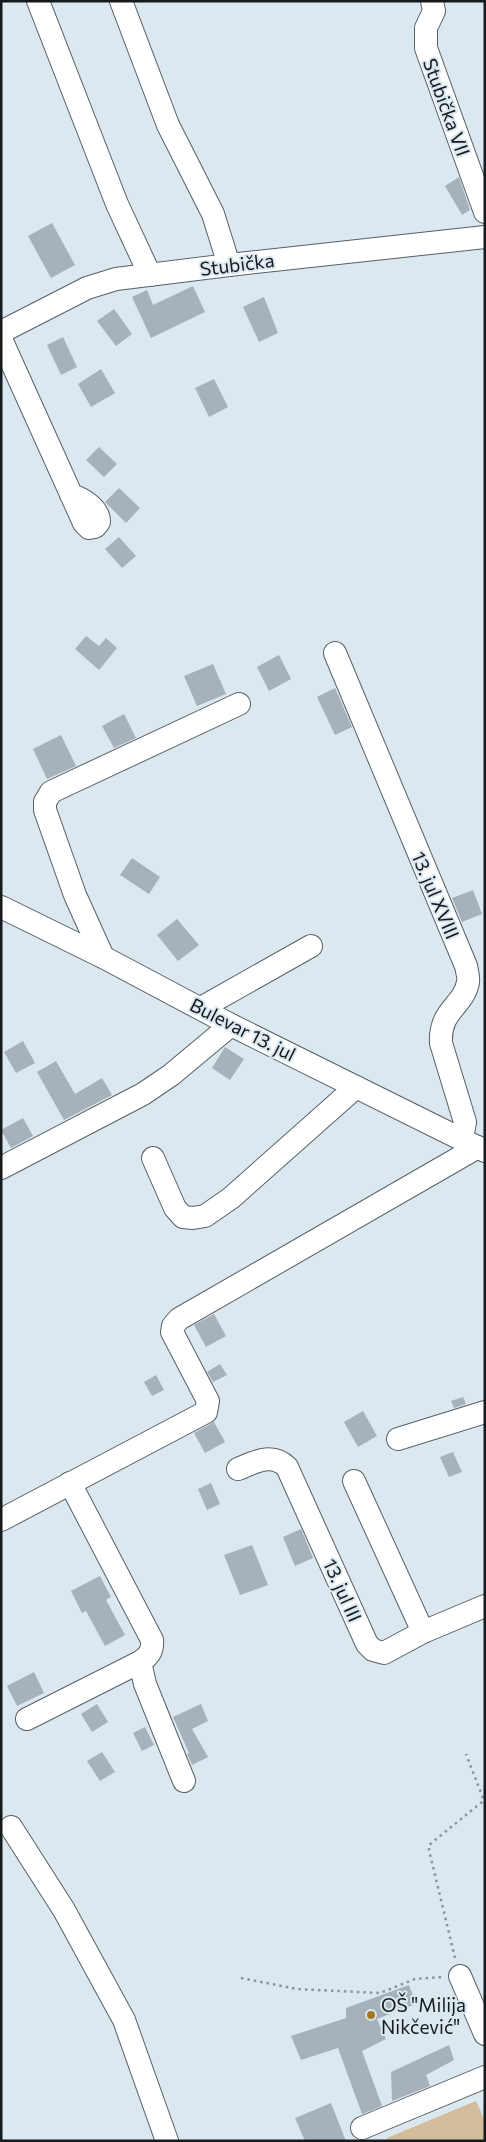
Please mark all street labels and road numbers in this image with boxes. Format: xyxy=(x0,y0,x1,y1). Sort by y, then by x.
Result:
street label: Stubička VII xyxy=(419,55,475,159)
street label: Stubička xyxy=(198,248,276,280)
street label: 13. jul XVIII xyxy=(407,848,465,942)
street label: Bulevar 13. jul xyxy=(186,993,300,1065)
street label: 13. jul III xyxy=(319,1555,367,1625)

